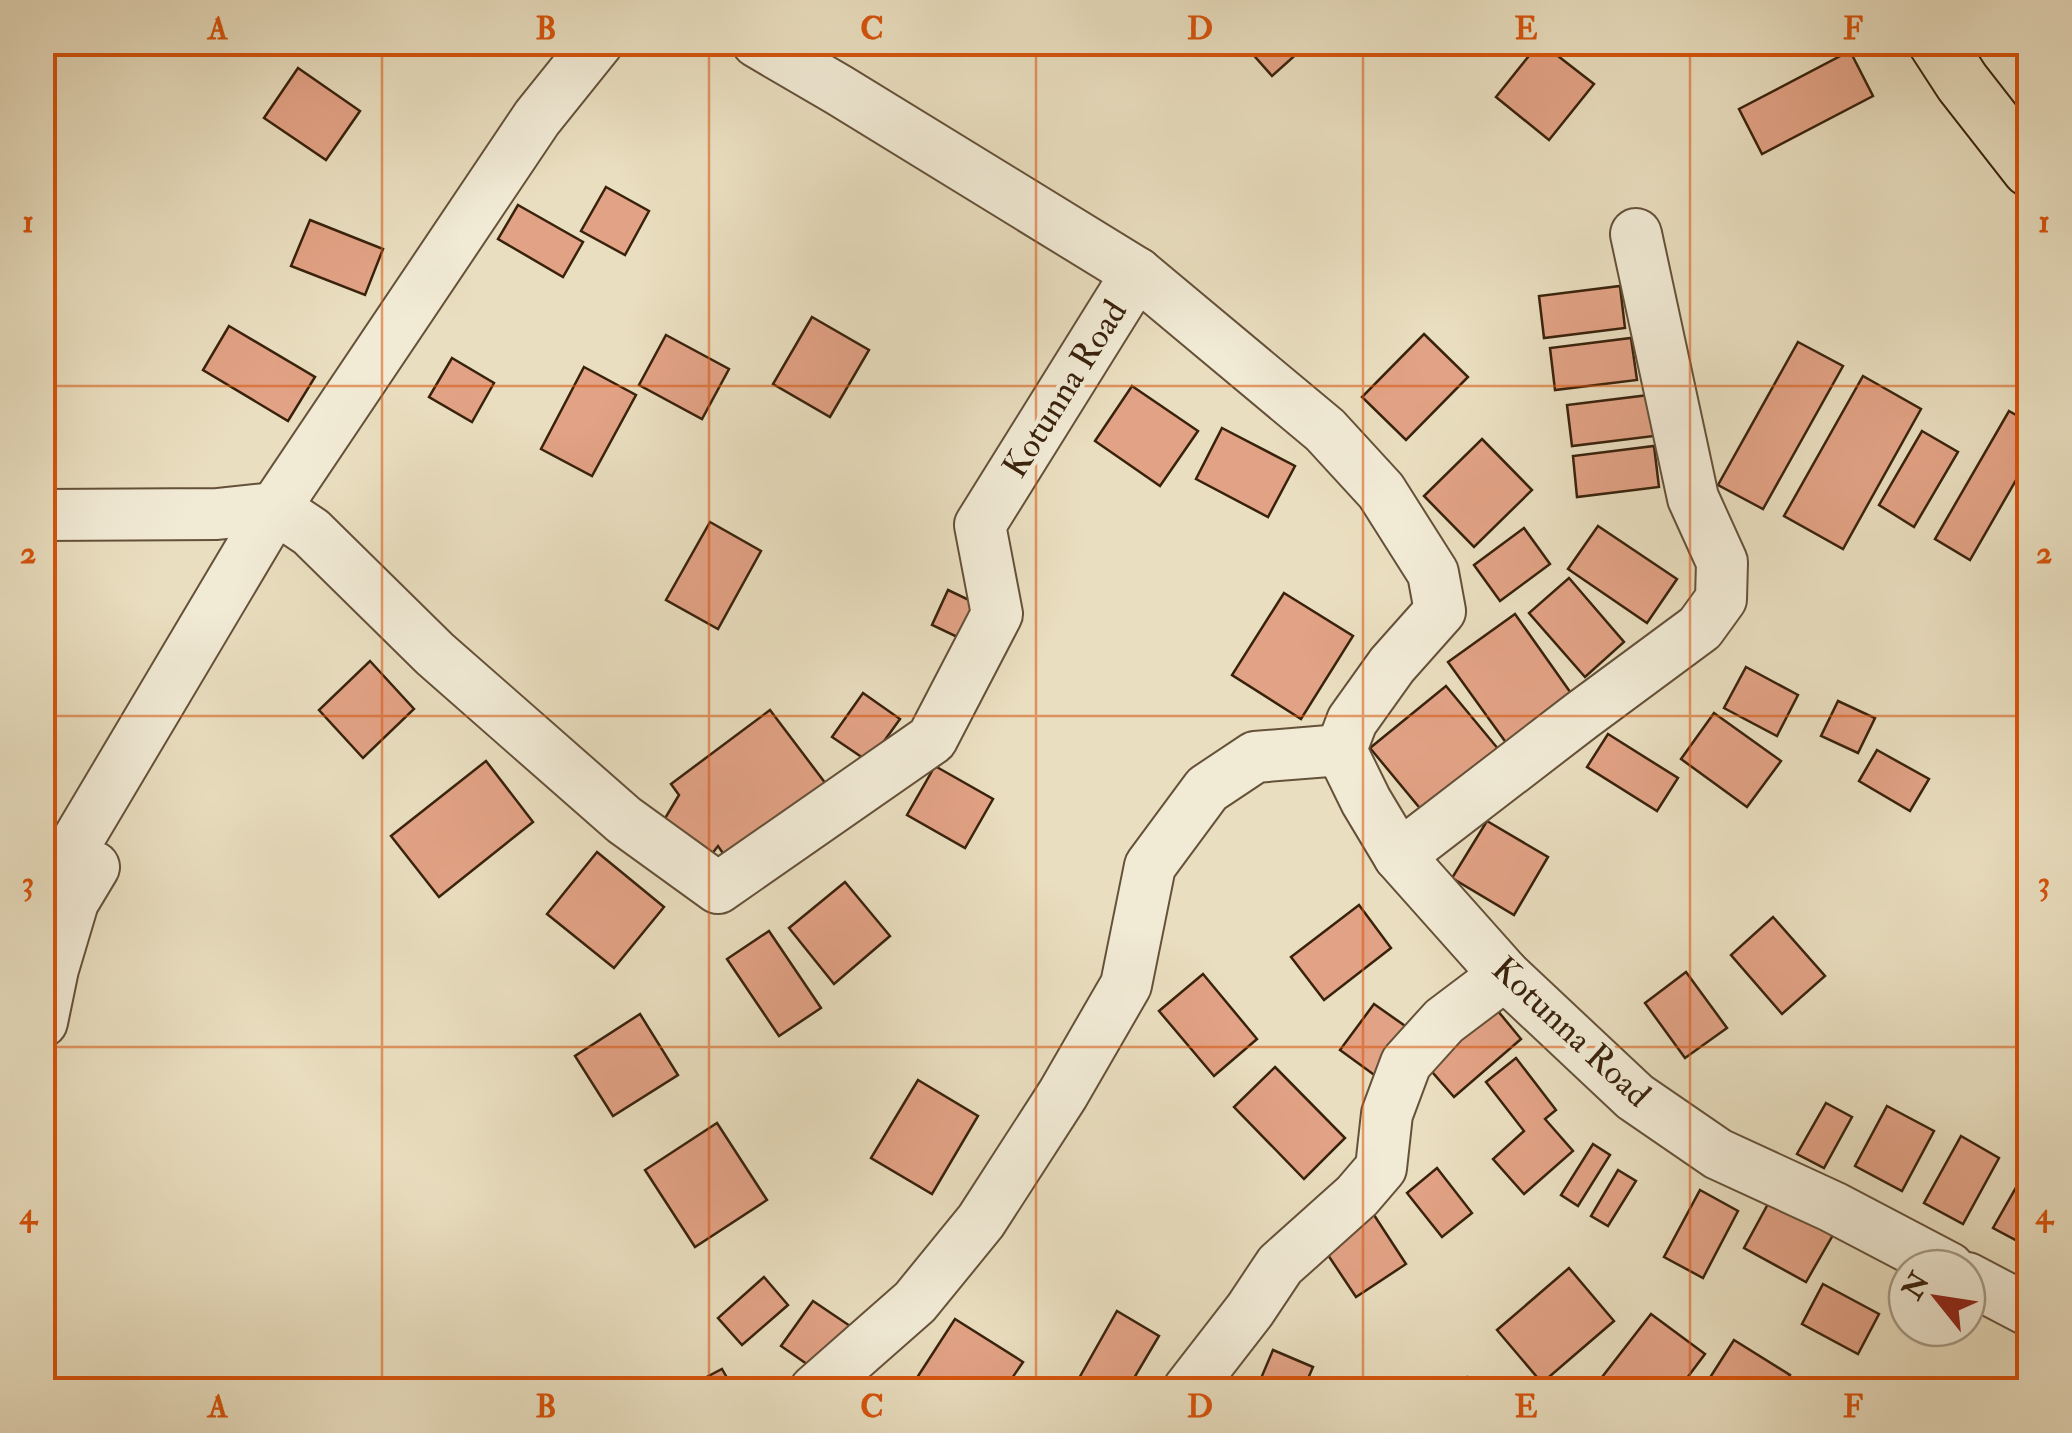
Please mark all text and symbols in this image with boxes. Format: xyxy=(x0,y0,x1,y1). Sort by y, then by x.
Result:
text: A xyxy=(206,9,229,49)
text: B xyxy=(536,9,556,49)
text: C xyxy=(860,9,884,49)
text: D xyxy=(1187,9,1213,49)
text: E xyxy=(1514,9,1538,49)
text: F xyxy=(1843,9,1863,49)
text: 1 xyxy=(22,202,34,242)
text: 1 xyxy=(2038,202,2050,242)
street label: Kotunna Road xyxy=(993,292,1137,486)
text: 2 xyxy=(20,533,36,573)
text: 2 xyxy=(2036,533,2052,573)
text: 3 xyxy=(22,863,34,903)
text: 3 xyxy=(2038,863,2050,903)
street label: Kotunna Road xyxy=(1482,947,1660,1117)
text: 4 xyxy=(18,1194,38,1234)
text: 4 xyxy=(2034,1194,2054,1234)
north arrow xyxy=(1887,1248,1987,1348)
text: N xyxy=(1895,1266,1939,1307)
text: A xyxy=(206,1387,229,1427)
text: B xyxy=(536,1387,556,1427)
text: C xyxy=(860,1387,884,1427)
text: D xyxy=(1187,1387,1213,1427)
text: E xyxy=(1514,1387,1538,1427)
text: F xyxy=(1843,1387,1863,1427)

